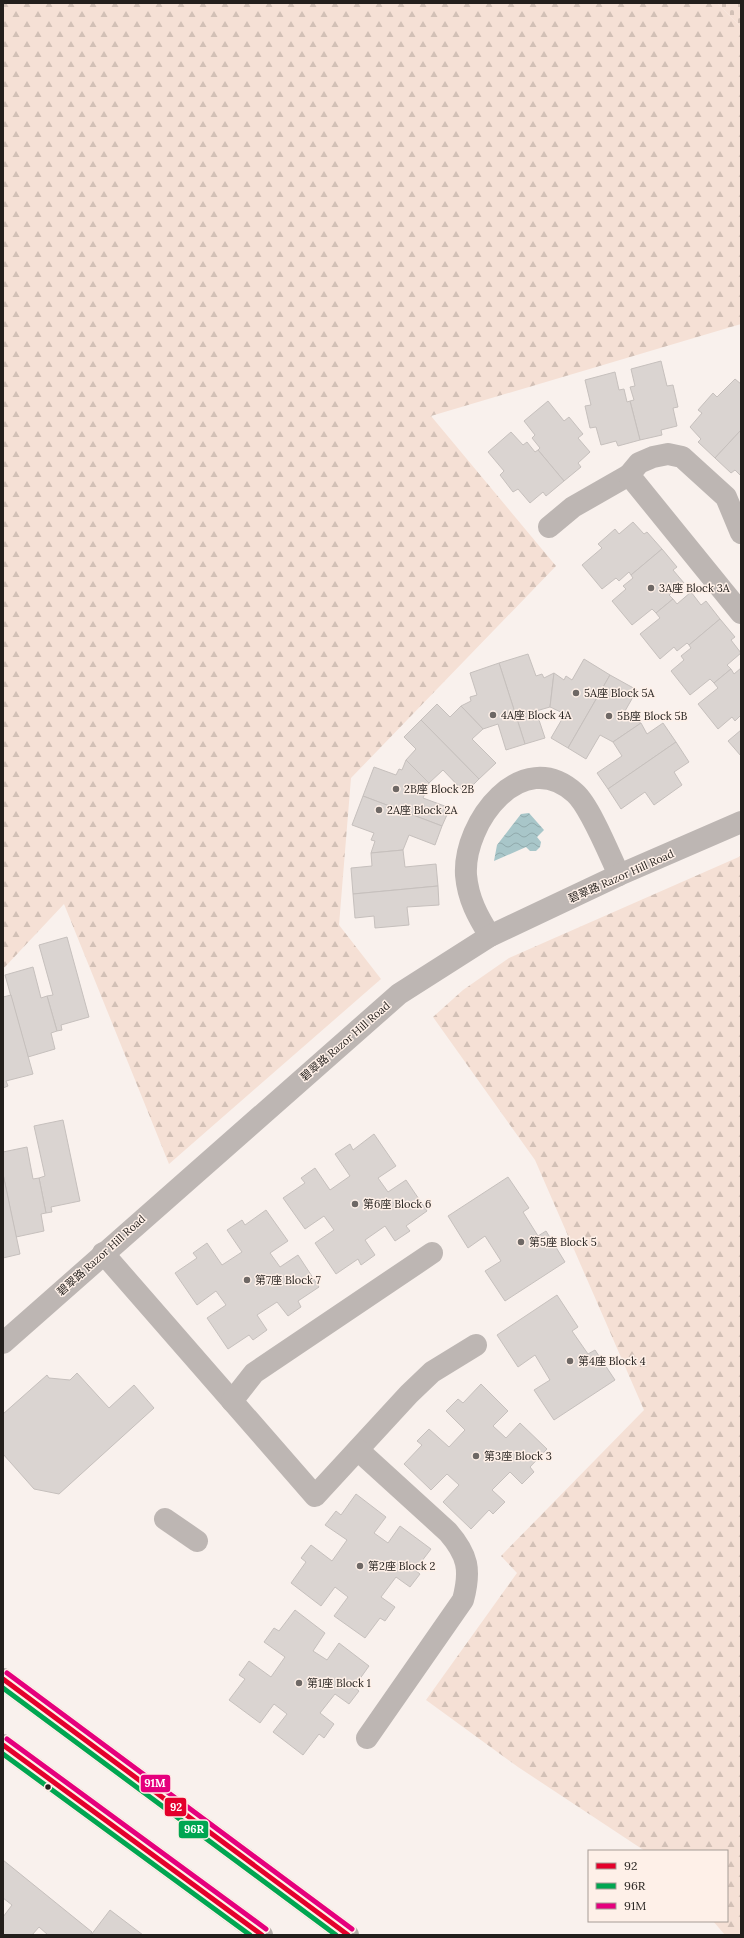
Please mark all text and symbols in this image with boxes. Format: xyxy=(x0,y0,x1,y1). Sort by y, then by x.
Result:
place label: 3A座 Block 3A xyxy=(659,581,731,595)
marker: 3A座 Block 3A xyxy=(646,583,656,593)
place label: 5A座 Block 5A xyxy=(584,686,656,700)
marker: 5A座 Block 5A xyxy=(571,688,581,698)
place label: 4A座 Block 4A xyxy=(501,708,573,722)
place label: 5B座 Block 5B xyxy=(617,709,688,723)
marker: 4A座 Block 4A xyxy=(488,710,498,720)
marker: 5B座 Block 5B xyxy=(604,711,614,721)
place label: 2B座 Block 2B xyxy=(404,782,474,796)
marker: 2B座 Block 2B xyxy=(391,784,401,794)
place label: 2A座 Block 2A xyxy=(387,803,458,817)
marker: 2A座 Block 2A xyxy=(374,805,384,815)
street label: 碧翠路 Razor Hill Road xyxy=(566,846,676,906)
street label: 碧翠路 Razor Hill Road xyxy=(297,998,393,1084)
place label: 第6座 Block 6 xyxy=(363,1197,431,1211)
marker: 第6座 Block 6 xyxy=(350,1199,360,1209)
street label: 碧翠路 Razor Hill Road xyxy=(54,1211,148,1298)
place label: 第5座 Block 5 xyxy=(529,1235,597,1249)
marker: 第5座 Block 5 xyxy=(516,1237,526,1247)
place label: 第7座 Block 7 xyxy=(255,1273,321,1287)
marker: 第7座 Block 7 xyxy=(242,1275,252,1285)
place label: 第4座 Block 4 xyxy=(578,1354,646,1368)
marker: 第4座 Block 4 xyxy=(565,1356,575,1366)
place label: 第3座 Block 3 xyxy=(484,1449,552,1463)
marker: 第3座 Block 3 xyxy=(471,1451,481,1461)
place label: 第2座 Block 2 xyxy=(368,1559,436,1573)
marker: 第2座 Block 2 xyxy=(355,1561,365,1571)
place label: 第1座 Block 1 xyxy=(307,1676,371,1690)
marker: 第1座 Block 1 xyxy=(294,1678,304,1688)
line badge: 91M xyxy=(140,1774,171,1793)
text: 91M xyxy=(144,1776,166,1790)
unlabelled marker xyxy=(43,1782,53,1792)
line badge: 92 xyxy=(164,1797,187,1817)
text: 92 xyxy=(170,1800,182,1814)
line badge: 96R xyxy=(178,1820,209,1839)
text: 96R xyxy=(184,1822,205,1836)
legend xyxy=(588,1850,728,1922)
text: 92 xyxy=(624,1858,637,1873)
text: 96R xyxy=(624,1878,646,1893)
text: 91M xyxy=(624,1898,646,1913)

